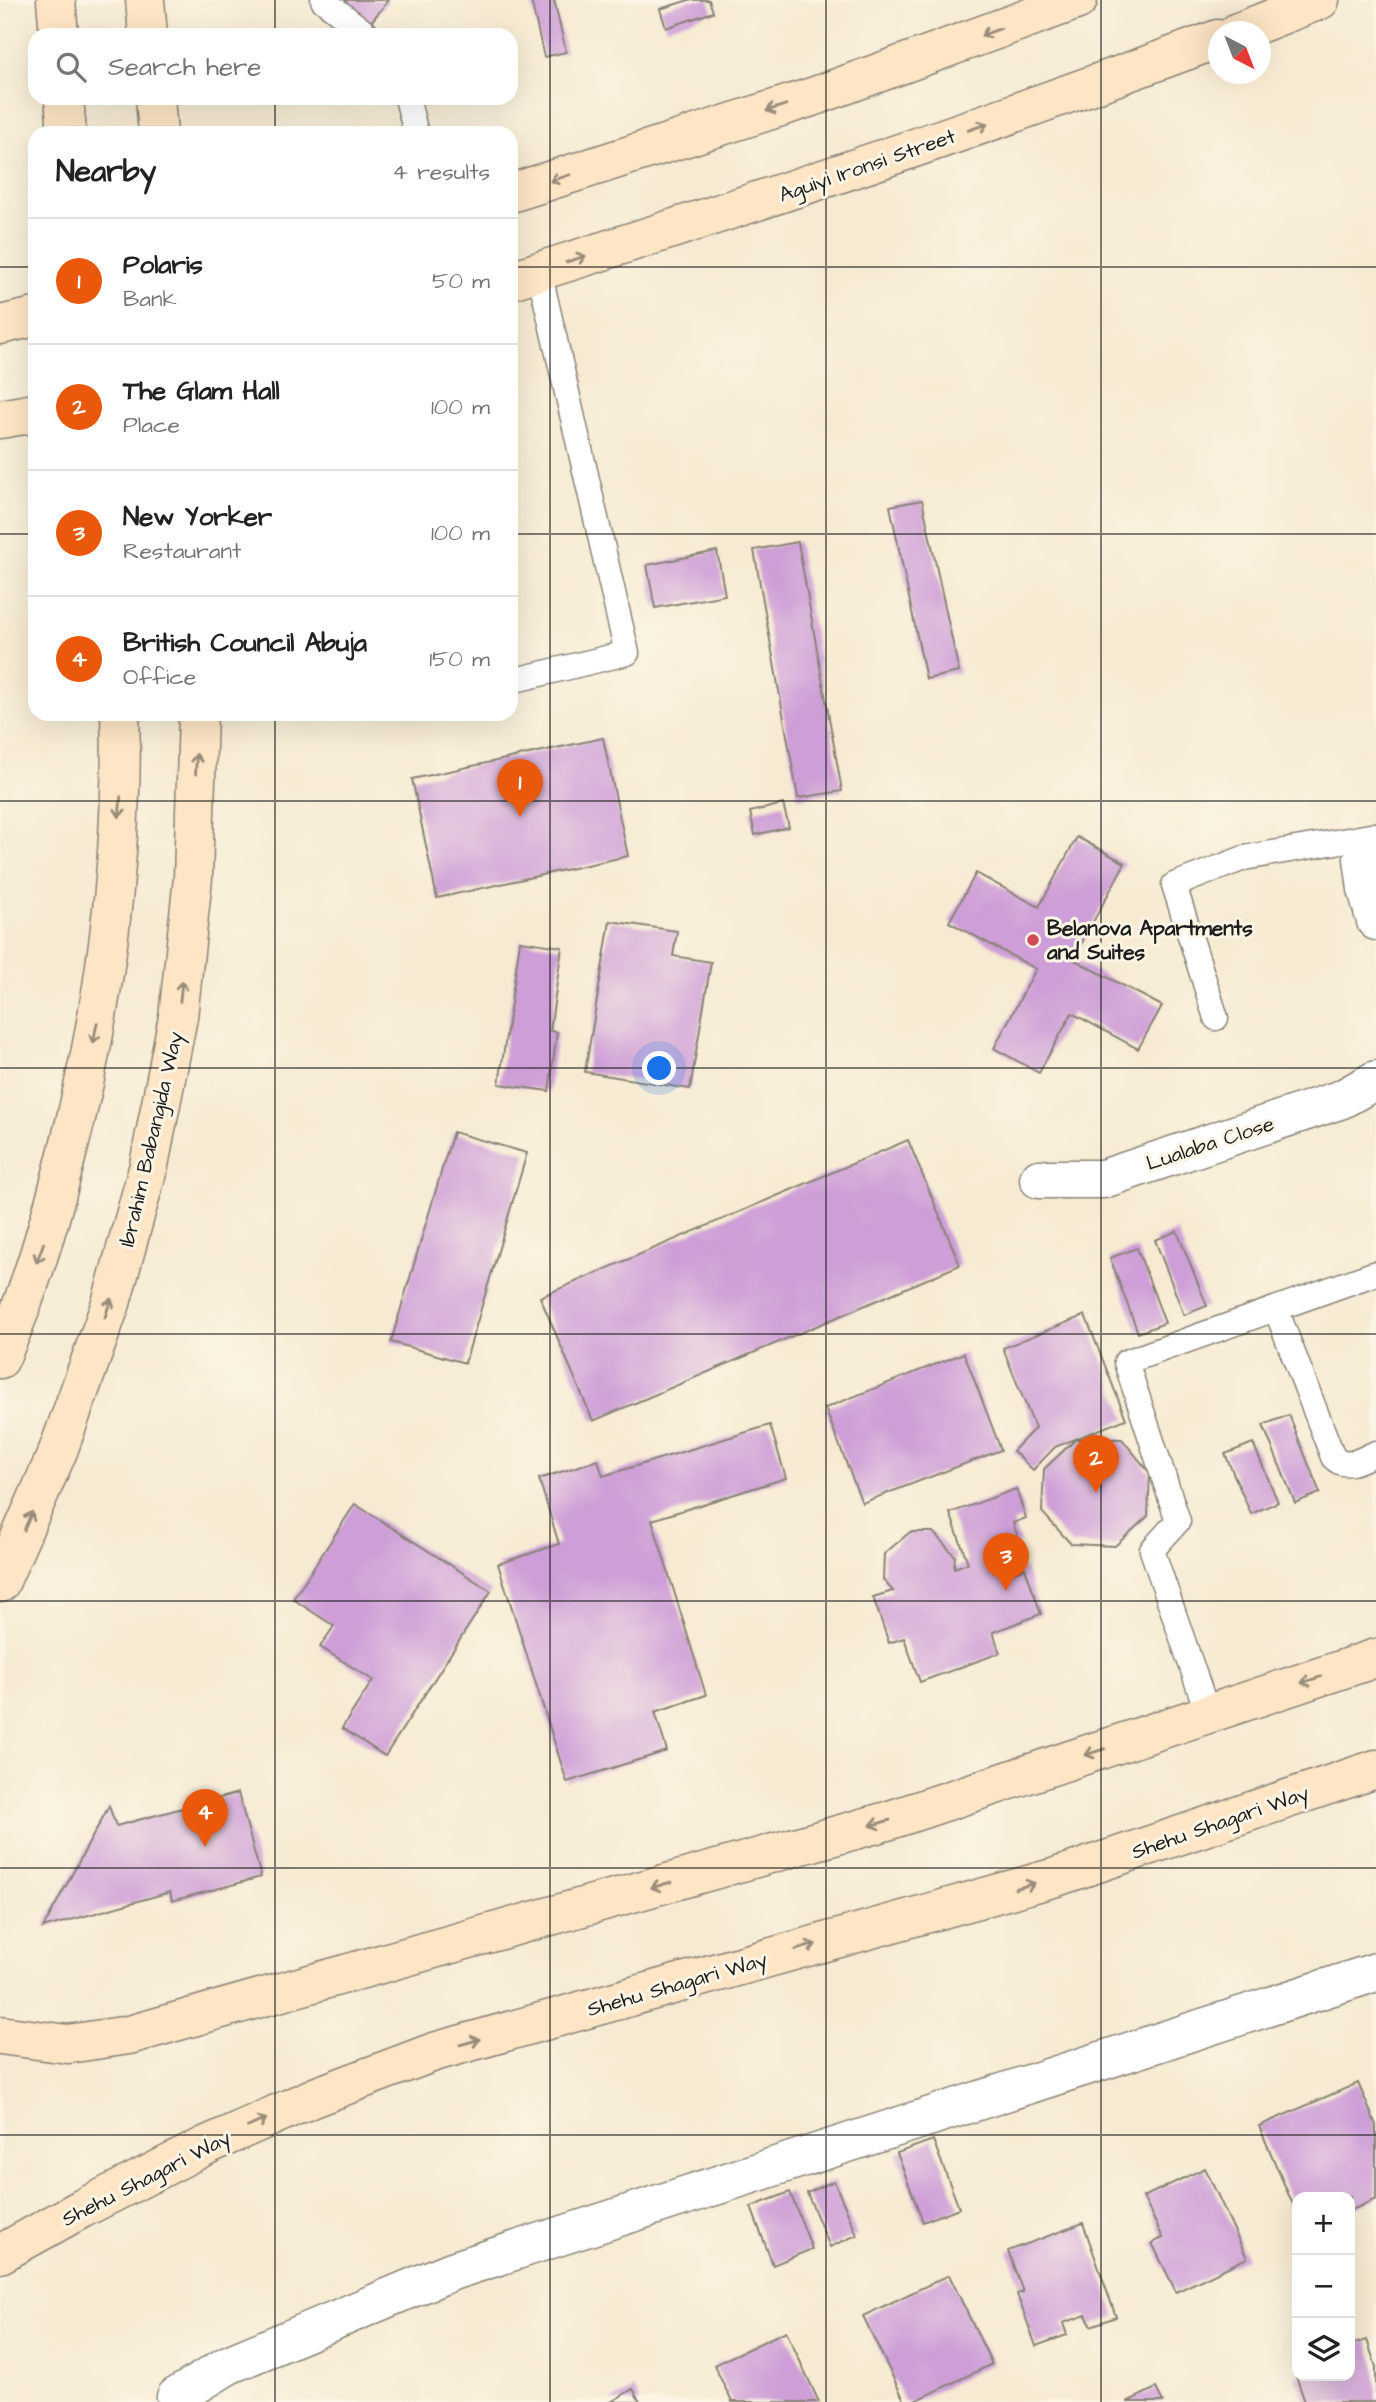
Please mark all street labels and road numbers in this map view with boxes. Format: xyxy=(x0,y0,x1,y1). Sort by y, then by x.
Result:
street label: Aguiyi Ironsi Street xyxy=(775,121,961,211)
street label: Ibrahim Babangida Way xyxy=(113,1028,192,1250)
street label: Lualaba Close xyxy=(1143,1109,1278,1178)
street label: Shehu Shagari Way xyxy=(1128,1778,1314,1868)
street label: Shehu Shagari Way xyxy=(584,1945,772,2026)
street label: Shehu Shagari Way xyxy=(57,2123,237,2235)

